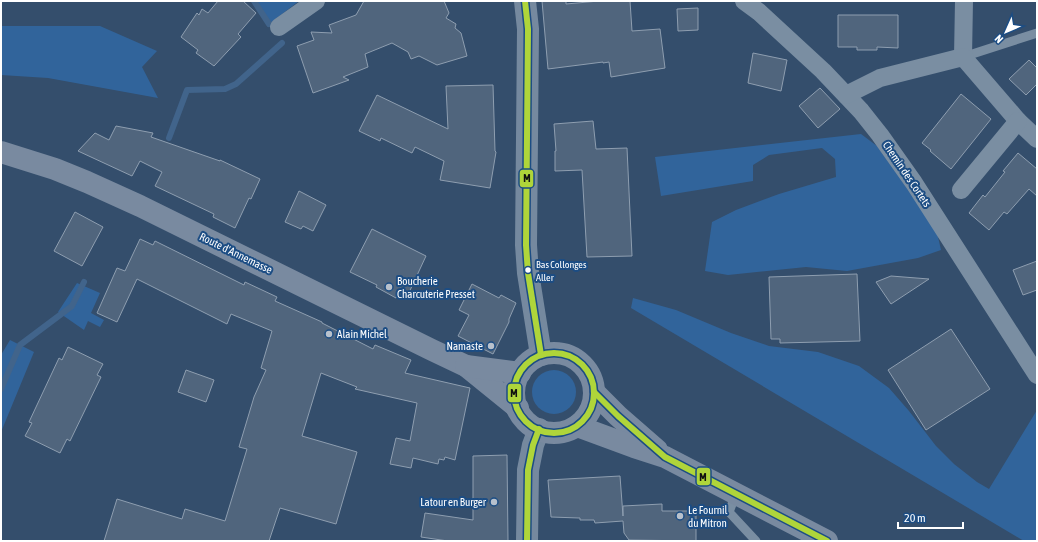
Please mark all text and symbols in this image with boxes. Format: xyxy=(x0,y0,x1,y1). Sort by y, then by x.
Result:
north arrow xyxy=(986,12,1026,52)
text: N xyxy=(992,33,1005,46)
street label: Chemin des Cortets xyxy=(881,139,933,209)
line badge: M xyxy=(519,169,534,188)
text: M xyxy=(523,172,531,184)
street label: Route d'Annemasse xyxy=(198,230,274,276)
place label: Bas Collonges Aller xyxy=(536,259,587,283)
marker: Bas Collonges Aller xyxy=(523,265,533,275)
place label: Boucherie Charcuterie Presset xyxy=(397,275,475,300)
marker: Boucherie Charcuterie Presset xyxy=(384,282,394,292)
place label: Alain Michel xyxy=(337,328,387,340)
marker: Alain Michel xyxy=(324,329,334,339)
place label: Namaste xyxy=(446,340,483,352)
marker: Namaste xyxy=(486,341,496,351)
line badge: M xyxy=(507,383,522,403)
text: M xyxy=(510,387,518,399)
line badge: M xyxy=(696,467,711,486)
text: M xyxy=(699,471,707,483)
place label: Latour en Burger xyxy=(420,496,487,508)
marker: Latour en Burger xyxy=(489,497,499,507)
place label: Le Fournil du Mitron xyxy=(688,504,728,529)
scale bar xyxy=(898,504,963,530)
marker: Le Fournil du Mitron xyxy=(675,511,685,521)
text: 20 m xyxy=(904,511,926,525)

